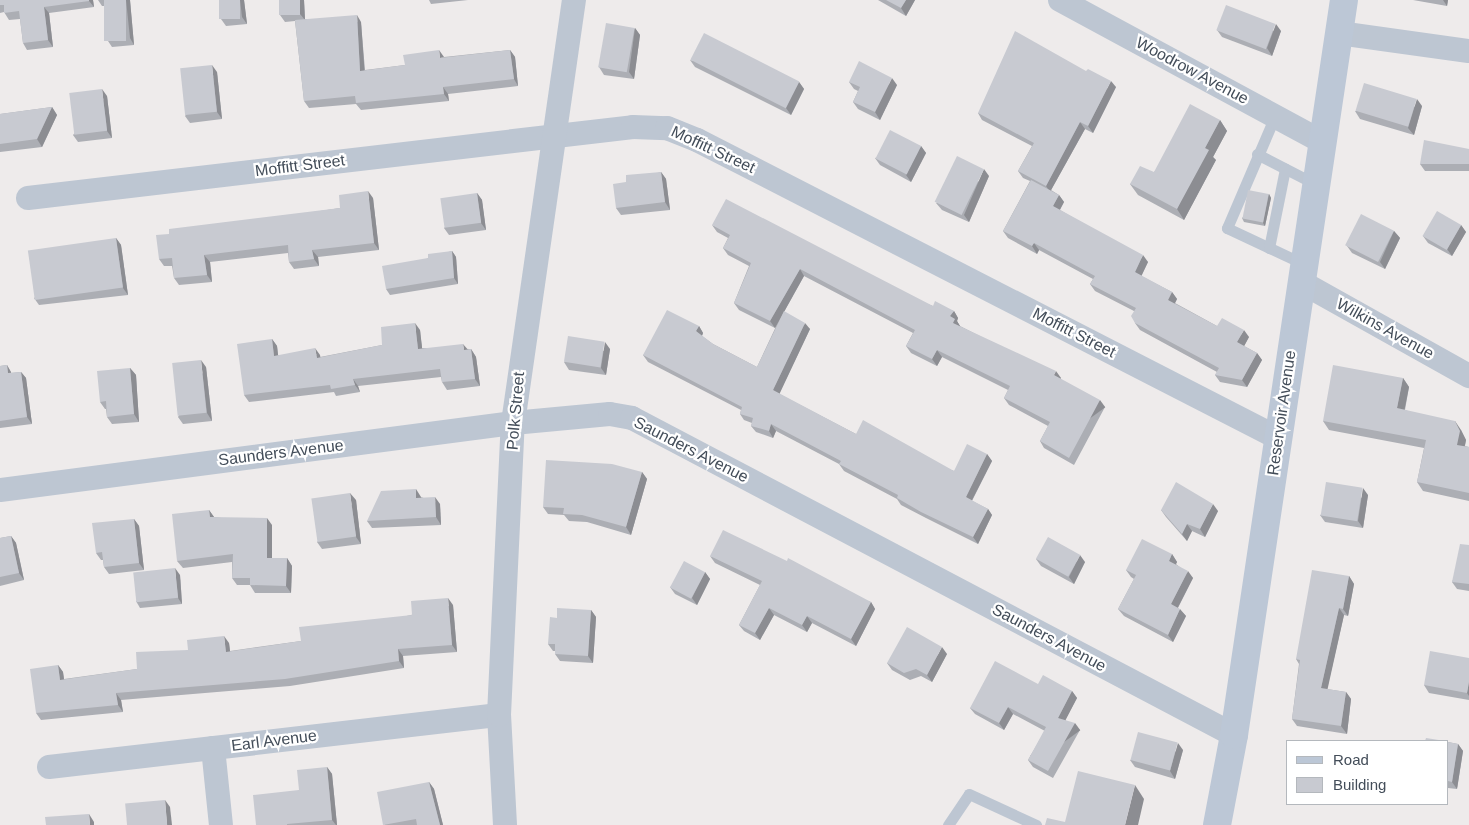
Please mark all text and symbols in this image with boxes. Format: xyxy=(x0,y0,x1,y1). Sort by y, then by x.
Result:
street label: Woodrow Avenue xyxy=(1132,33,1252,109)
street label: Moffitt Street xyxy=(668,122,758,178)
street label: Moffitt Street xyxy=(254,151,346,181)
street label: Wilkins Avenue xyxy=(1333,294,1437,364)
street label: Moffitt Street xyxy=(1029,304,1119,362)
street label: Reservoir Avenue xyxy=(1264,349,1300,477)
street label: Polk Street xyxy=(503,371,529,451)
street label: Saunders Avenue xyxy=(630,413,752,487)
street label: Saunders Avenue xyxy=(217,436,345,470)
street label: Saunders Avenue xyxy=(988,600,1110,676)
street label: Earl Avenue xyxy=(230,726,318,756)
legend xyxy=(1286,740,1449,805)
text: Road xyxy=(1333,751,1369,768)
text: Building xyxy=(1333,776,1386,793)

